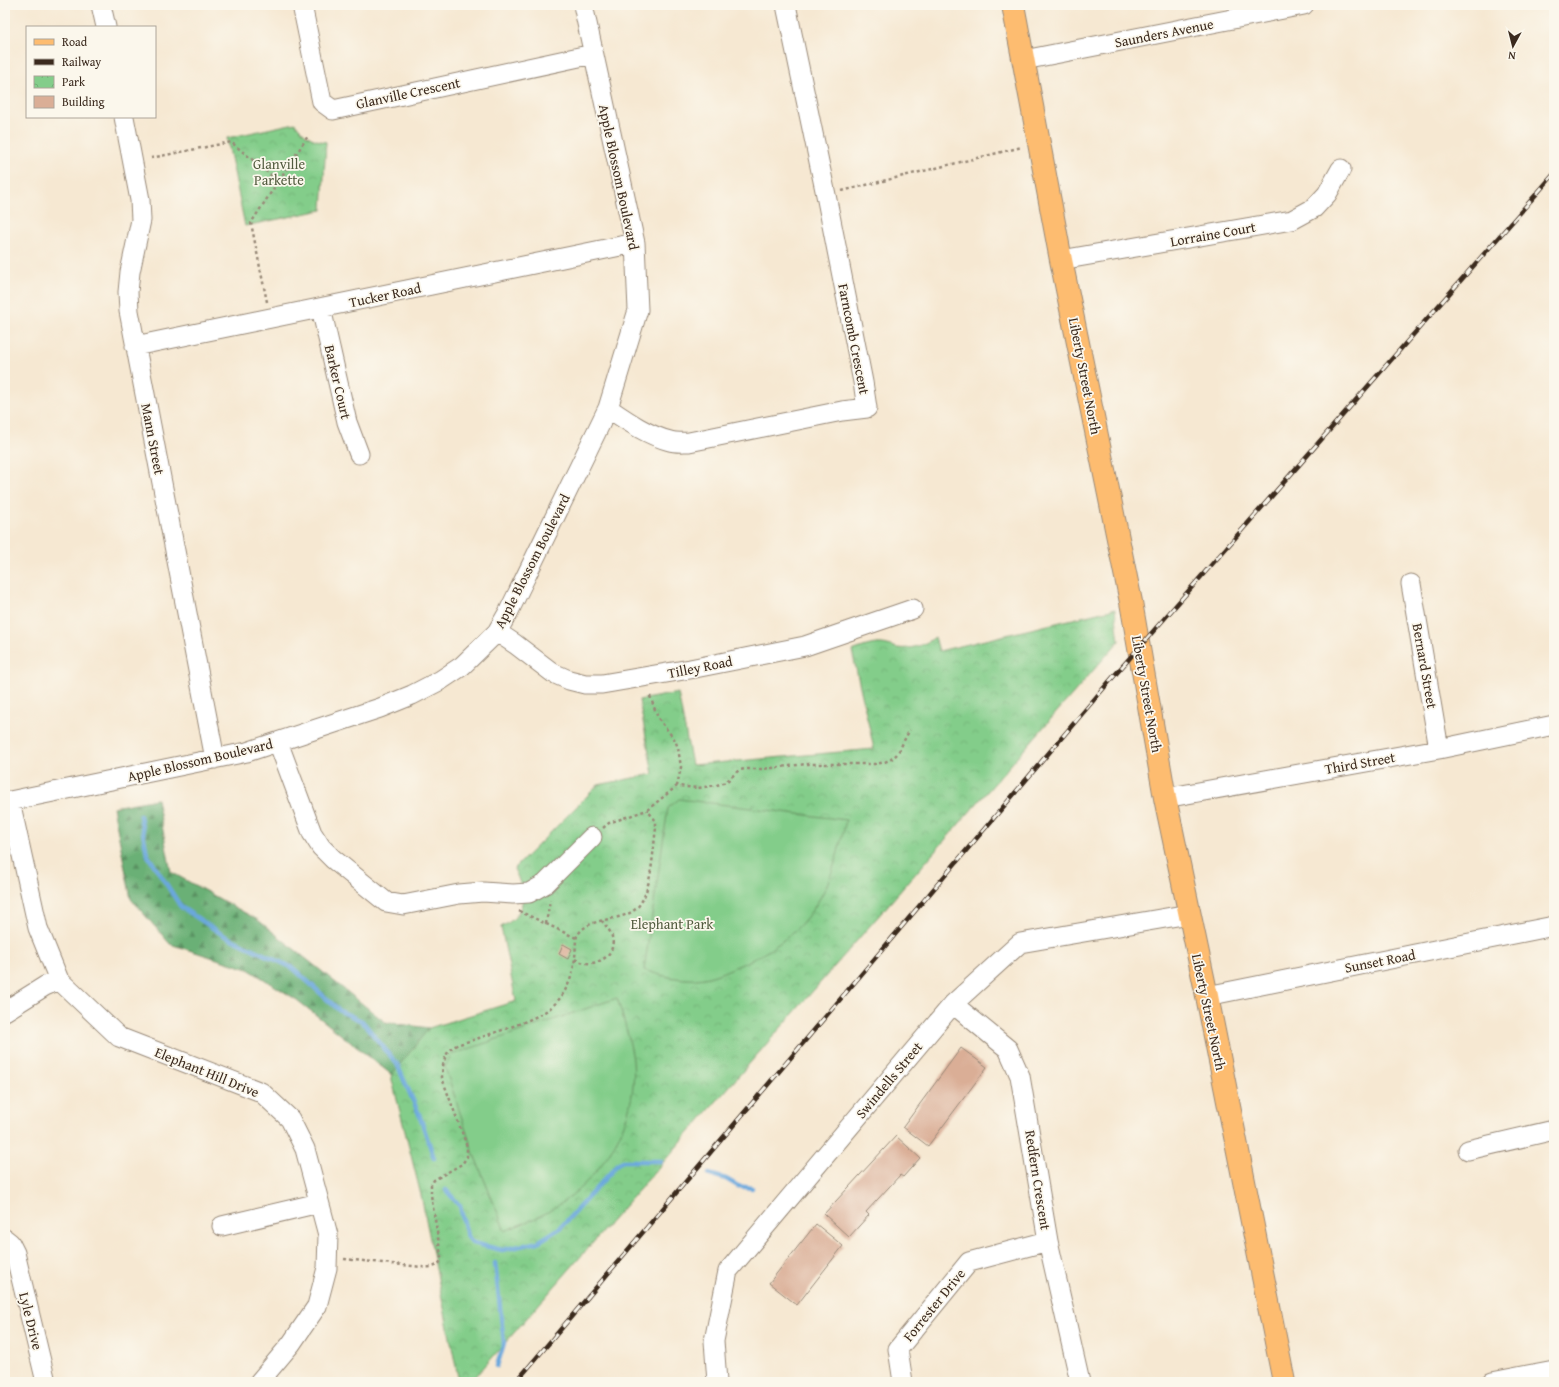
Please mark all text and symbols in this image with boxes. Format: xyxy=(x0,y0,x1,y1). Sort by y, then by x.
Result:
street label: Saunders Avenue xyxy=(1113,14,1216,52)
legend xyxy=(26,26,156,118)
north arrow xyxy=(1493,26,1533,66)
text: Road xyxy=(62,33,88,50)
text: N xyxy=(1507,47,1516,64)
text: Railway xyxy=(62,53,101,70)
street label: Glanville Crescent xyxy=(354,72,462,114)
text: Park xyxy=(62,73,86,90)
text: Building xyxy=(62,93,105,110)
street label: Apple Blossom Boulevard xyxy=(594,102,644,252)
park label: Glanville Parkette xyxy=(253,154,305,190)
street label: Lorraine Court xyxy=(1169,217,1257,251)
street label: Tucker Road xyxy=(347,278,423,312)
street label: Farncomb Crescent xyxy=(833,282,875,396)
street label: Liberty Street North xyxy=(1064,316,1106,436)
street label: Barker Court xyxy=(320,343,356,421)
street label: Mann Street xyxy=(136,402,170,476)
street label: Apple Blossom Boulevard xyxy=(489,490,575,632)
street label: Bernard Street xyxy=(1408,622,1442,710)
street label: Liberty Street North xyxy=(1127,634,1167,754)
street label: Tilley Road xyxy=(666,651,735,683)
street label: Apple Blossom Boulevard xyxy=(125,733,275,786)
street label: Third Street xyxy=(1323,747,1397,779)
park label: Elephant Park xyxy=(631,914,714,934)
street label: Sunset Road xyxy=(1343,944,1418,978)
street label: Liberty Street North xyxy=(1187,952,1231,1072)
street label: Swindells Street xyxy=(851,1037,927,1123)
street label: Elephant Hill Drive xyxy=(152,1042,263,1102)
street label: Redfern Crescent xyxy=(1020,1129,1056,1231)
street label: Forrester Drive xyxy=(898,1264,970,1346)
street label: Lyle Drive xyxy=(14,1290,48,1352)

